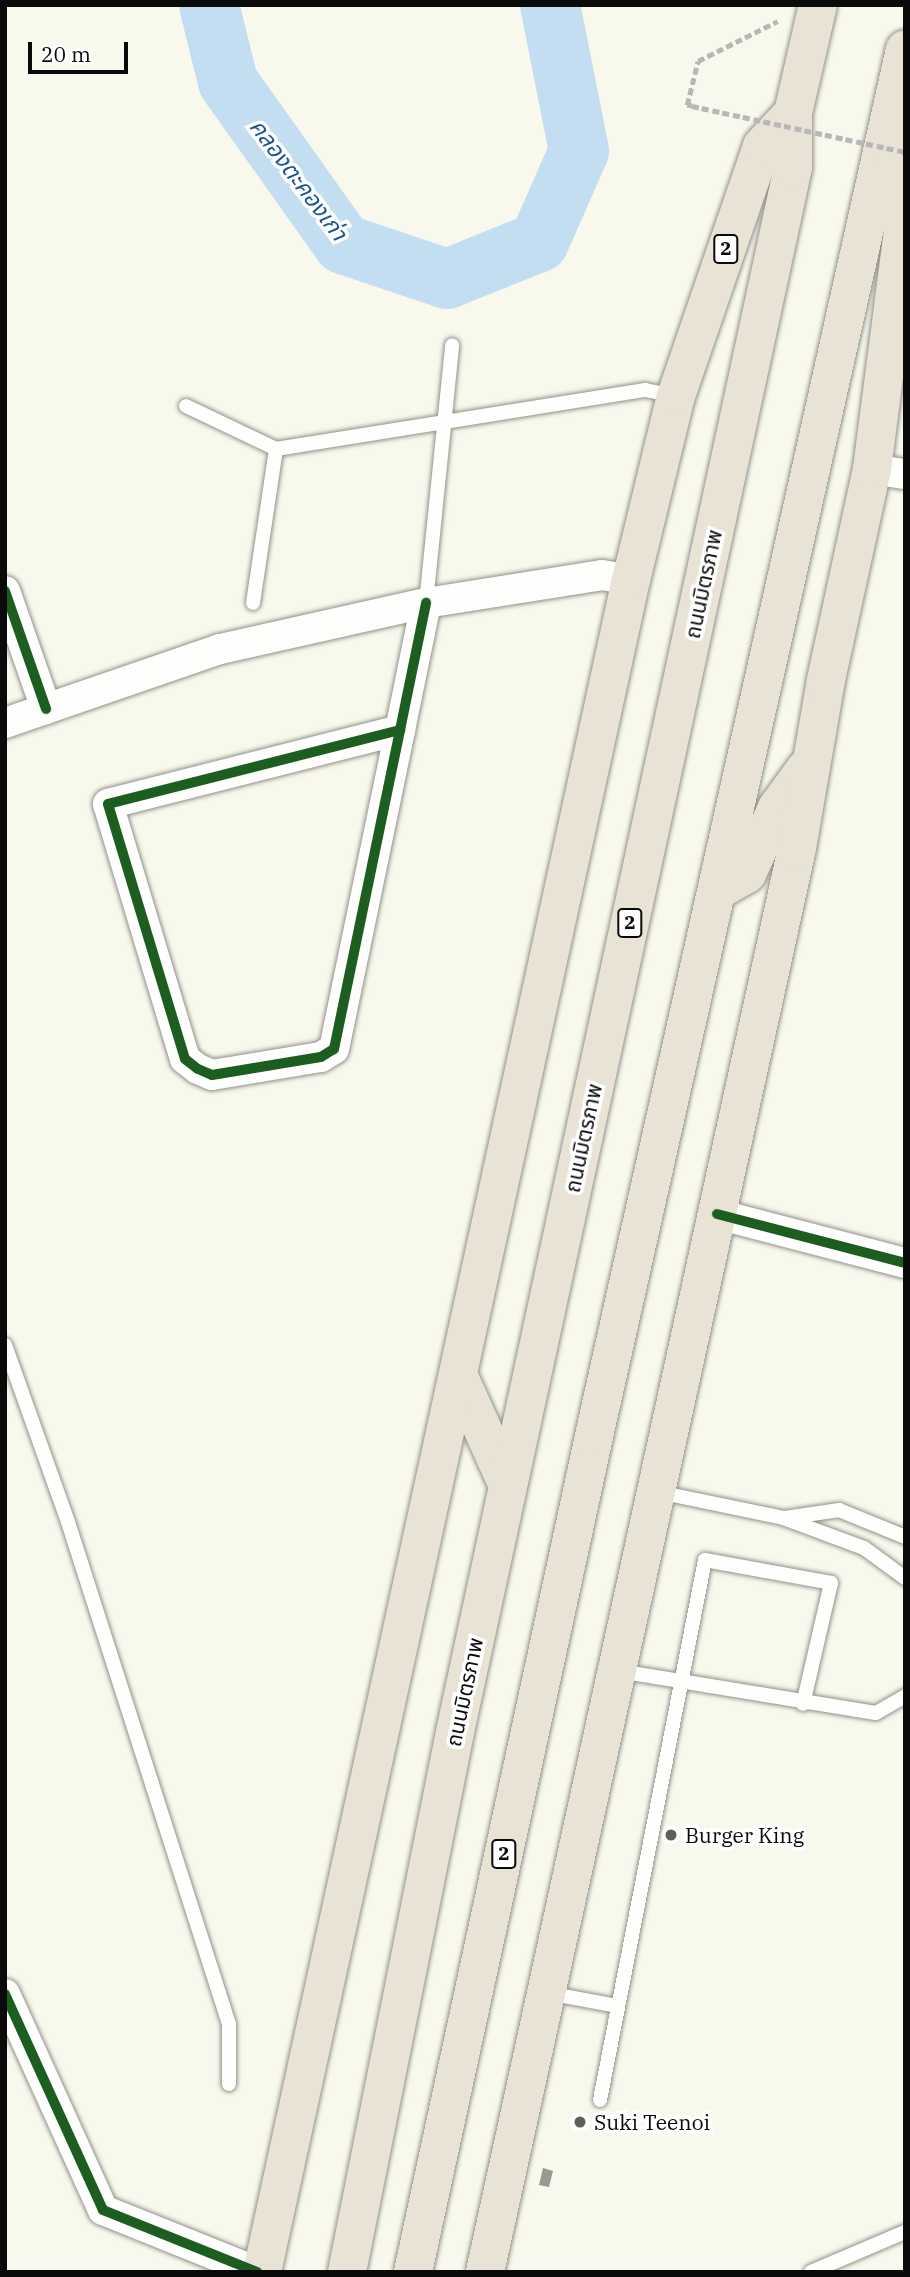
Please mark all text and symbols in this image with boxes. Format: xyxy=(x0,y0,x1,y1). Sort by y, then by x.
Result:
scale bar xyxy=(32,28,131,72)
text: 20 m xyxy=(41,40,91,68)
water label: คลองตะคองเก่า xyxy=(244,113,354,245)
road number: 2 xyxy=(712,233,740,264)
street label: ถนนมิตรภาพ xyxy=(679,527,727,641)
road number: 2 xyxy=(616,908,644,939)
street label: ถนนมิตรภาพ xyxy=(559,1081,607,1195)
street label: ถนนมิตรภาพ xyxy=(440,1635,488,1749)
place label: Burger King xyxy=(685,1822,804,1848)
marker: Burger King xyxy=(663,1827,679,1843)
road number: 2 xyxy=(490,1838,518,1870)
place label: Suki Teenoi xyxy=(594,2109,710,2135)
marker: Suki Teenoi xyxy=(572,2114,588,2130)

